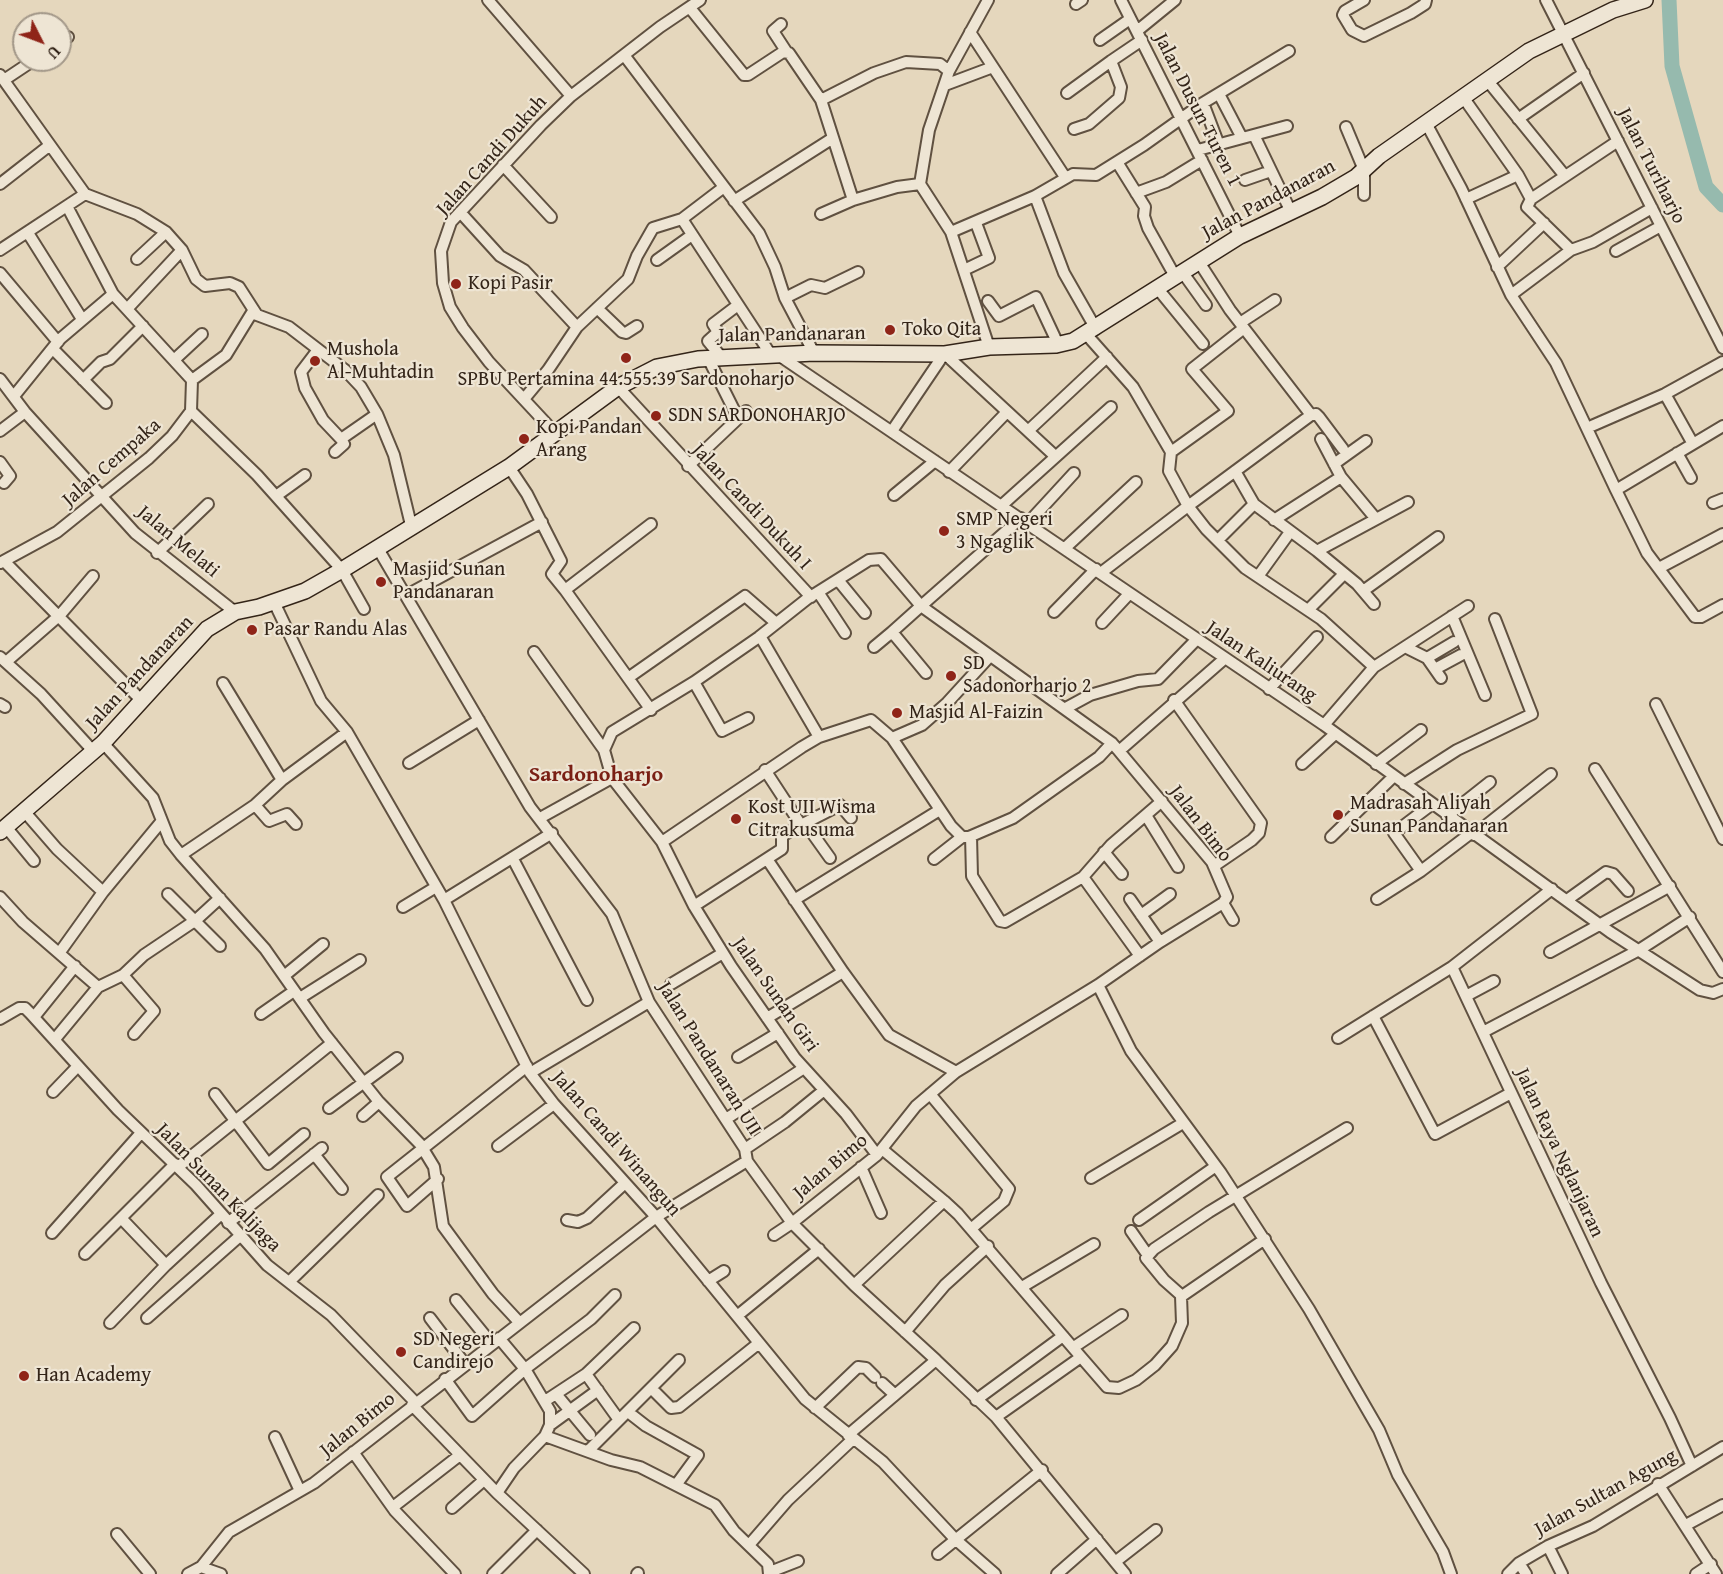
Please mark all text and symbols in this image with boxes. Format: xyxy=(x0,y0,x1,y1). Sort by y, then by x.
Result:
north arrow xyxy=(12,12,72,72)
street label: Jalan Dusun Turen 1 xyxy=(1148,30,1246,190)
text: U xyxy=(41,41,66,65)
street label: Jalan Candi Dukuh xyxy=(432,91,552,221)
street label: Jalan Turiharjo xyxy=(1612,104,1690,228)
street label: Jalan Pandanaran xyxy=(1198,155,1340,245)
place label: Kopi Pasir xyxy=(468,272,553,296)
marker: Kopi Pasir xyxy=(449,277,463,291)
place label: Toko Qita xyxy=(902,318,981,342)
street label: Jalan Pandanaran xyxy=(718,322,866,348)
marker: Toko Qita xyxy=(883,323,897,337)
place label: Mushola Al-Muhtadin xyxy=(327,338,434,385)
marker: SPBU Pertamina 44.555.39 Sardonoharjo xyxy=(619,351,633,365)
marker: Mushola Al-Muhtadin xyxy=(308,354,322,368)
place label: SPBU Pertamina 44.555.39 Sardonoharjo xyxy=(458,368,794,392)
place label: SDN SARDONOHARJO xyxy=(668,404,846,428)
marker: SDN SARDONOHARJO xyxy=(649,409,663,423)
street label: Jalan Cempaka xyxy=(58,414,166,512)
place label: Kopi Pandan Arang xyxy=(536,416,642,463)
marker: Kopi Pandan Arang xyxy=(517,432,531,446)
street label: Jalan Candi Dukuh I xyxy=(686,439,816,575)
street label: Jalan Melati xyxy=(132,501,224,583)
place label: SMP Negeri 3 Ngaglik xyxy=(956,508,1053,555)
marker: SMP Negeri 3 Ngaglik xyxy=(937,524,951,538)
place label: Masjid Sunan Pandanaran xyxy=(393,558,505,605)
marker: Masjid Sunan Pandanaran xyxy=(374,575,388,589)
street label: Jalan Pandanaran xyxy=(81,611,199,735)
street label: Jalan Kaliurang xyxy=(1201,616,1321,708)
place label: Pasar Randu Alas xyxy=(264,618,407,642)
marker: Pasar Randu Alas xyxy=(245,623,259,637)
place label: SD Sadonorharjo 2 xyxy=(963,652,1091,699)
marker: SD Sadonorharjo 2 xyxy=(944,669,958,683)
place label: Masjid Al-Faizin xyxy=(909,701,1043,725)
marker: Masjid Al-Faizin xyxy=(890,706,904,720)
district label: Sardonoharjo xyxy=(529,762,663,788)
street label: Jalan Bimo xyxy=(1163,781,1237,867)
place label: Madrasah Aliyah Sunan Pandanaran xyxy=(1350,792,1508,839)
place label: Kost UII Wisma Citrakusuma xyxy=(748,796,876,843)
marker: Madrasah Aliyah Sunan Pandanaran xyxy=(1331,808,1345,822)
marker: Kost UII Wisma Citrakusuma xyxy=(729,812,743,826)
street label: Jalan Sunan Giri xyxy=(727,933,823,1057)
street label: Jalan Pandanaran UII xyxy=(652,977,766,1141)
street label: Jalan Raya Nglanjaran xyxy=(1509,1065,1609,1241)
street label: Jalan Candi Winangun xyxy=(546,1066,686,1222)
street label: Jalan Sunan Kalijaga xyxy=(150,1118,286,1258)
street label: Jalan Bimo xyxy=(789,1129,873,1205)
place label: SD Negeri Candirejo xyxy=(413,1328,495,1375)
marker: SD Negeri Candirejo xyxy=(394,1345,408,1359)
place label: Han Academy xyxy=(36,1364,151,1388)
marker: Han Academy xyxy=(17,1369,31,1383)
street label: Jalan Bimo xyxy=(315,1387,401,1463)
street label: Jalan Sultan Agung xyxy=(1531,1444,1681,1542)

